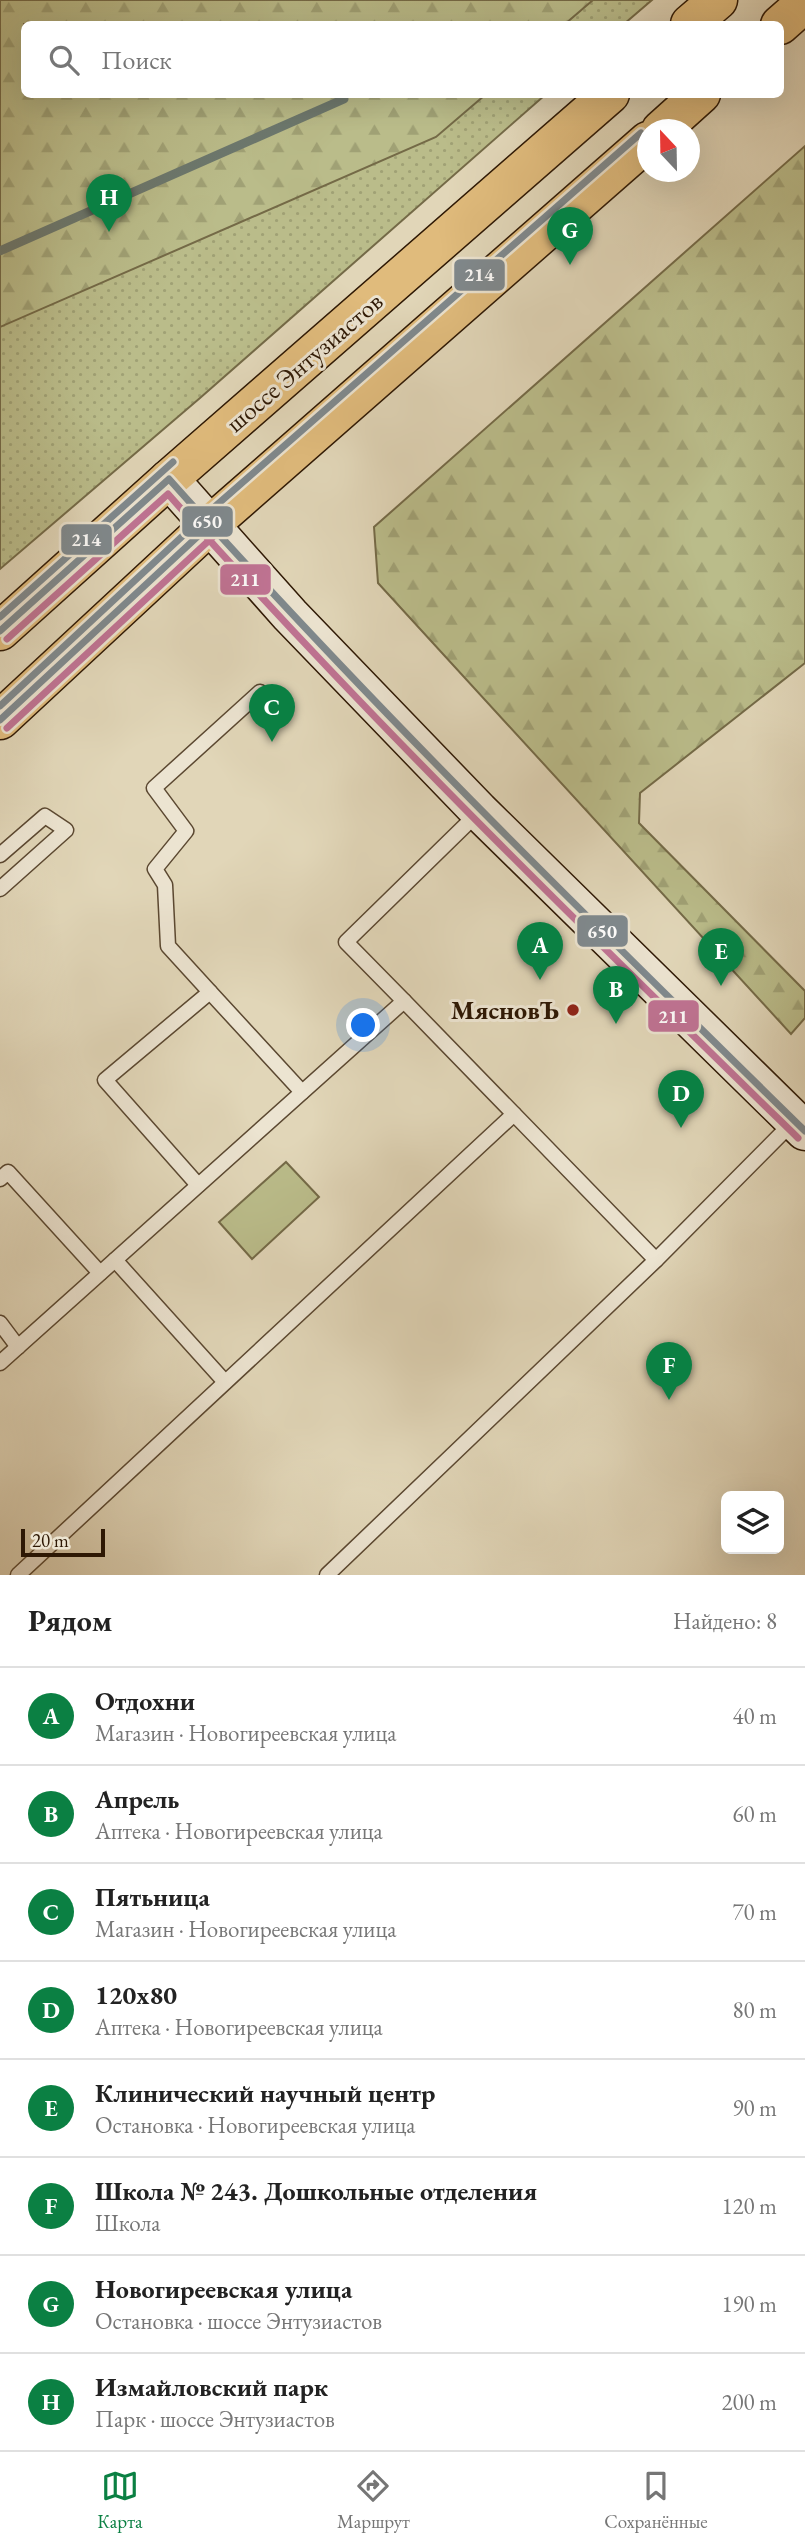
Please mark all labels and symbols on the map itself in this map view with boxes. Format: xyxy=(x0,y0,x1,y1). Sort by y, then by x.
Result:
north arrow xyxy=(637,119,700,182)
pin: H xyxy=(86,174,132,232)
pin: G xyxy=(547,207,593,265)
line badge: 214 xyxy=(453,258,506,292)
text: 214 xyxy=(464,262,495,287)
street label: шоссе Энтузиастов xyxy=(218,284,390,440)
line badge: 650 xyxy=(181,505,234,538)
text: 650 xyxy=(192,509,222,534)
line badge: 214 xyxy=(60,523,113,556)
text: 214 xyxy=(71,527,102,552)
line badge: 211 xyxy=(219,563,272,596)
text: 211 xyxy=(230,567,260,592)
pin: C xyxy=(249,684,295,742)
line badge: 650 xyxy=(576,914,629,948)
text: 650 xyxy=(587,919,617,944)
pin: A xyxy=(517,922,563,980)
pin: E xyxy=(698,928,744,986)
pin: B xyxy=(593,966,639,1024)
place label: МясновЪ xyxy=(451,993,559,1027)
line badge: 211 xyxy=(647,999,700,1033)
marker: МясновЪ xyxy=(565,1002,581,1018)
text: 211 xyxy=(658,1004,688,1029)
your location xyxy=(346,1008,380,1042)
pin: D xyxy=(658,1070,704,1128)
pin: F xyxy=(646,1342,692,1400)
scale bar xyxy=(21,1526,105,1558)

